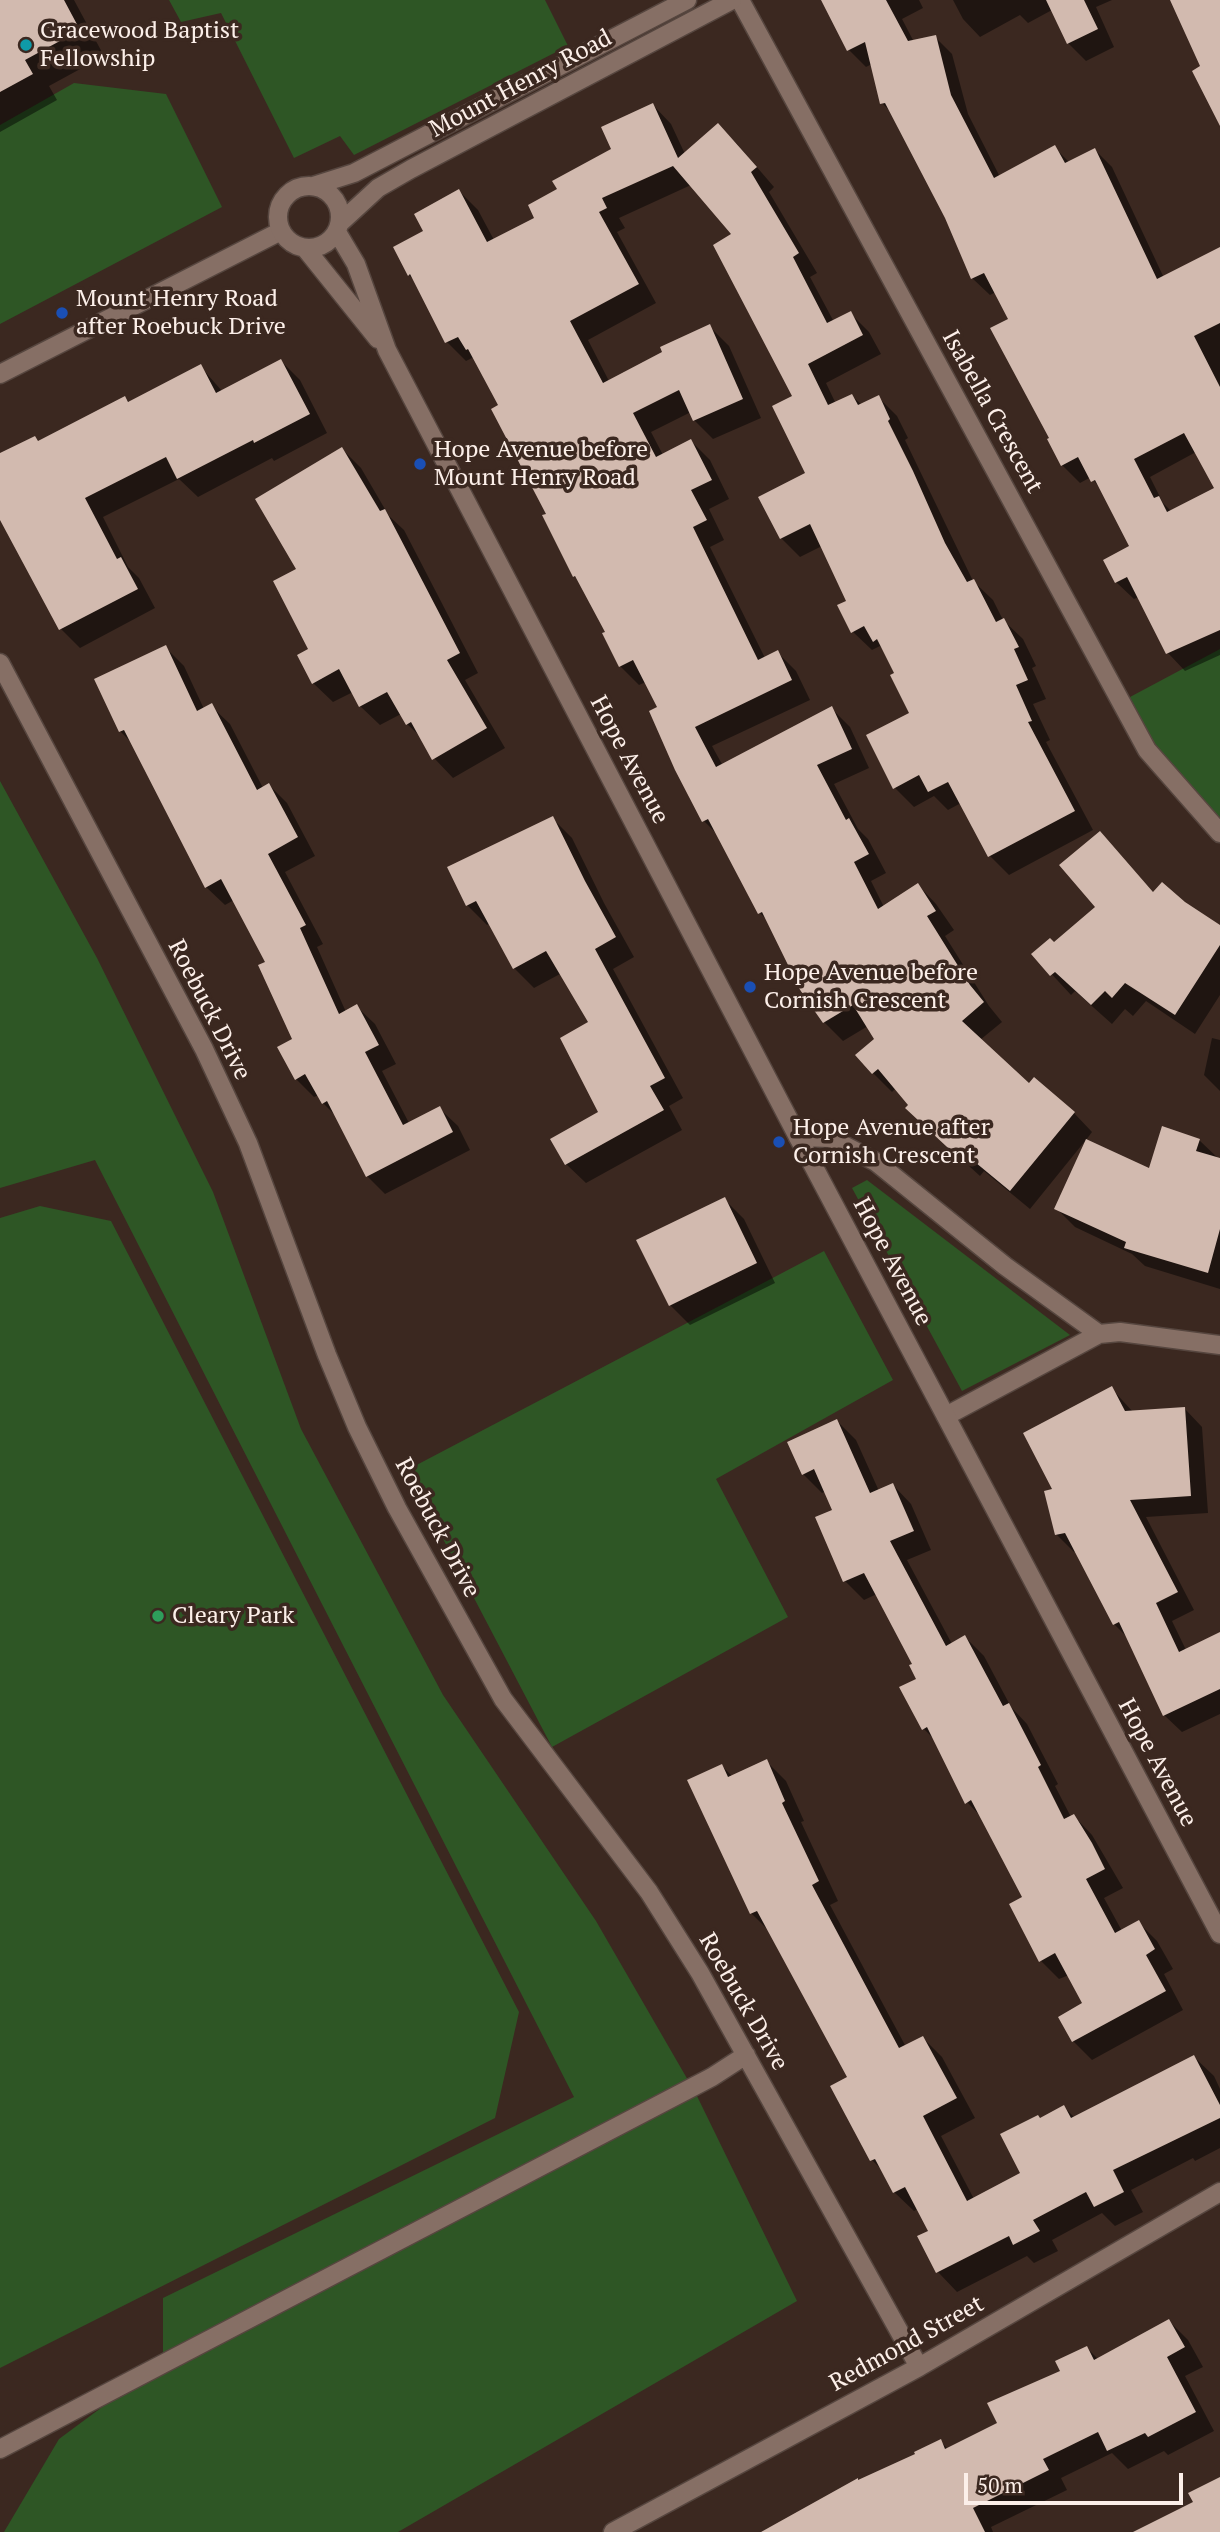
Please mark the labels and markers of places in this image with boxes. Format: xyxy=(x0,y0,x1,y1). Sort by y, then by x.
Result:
place label: Gracewood Baptist Fellowship xyxy=(40,17,239,73)
marker: Gracewood Baptist Fellowship xyxy=(18,37,34,53)
place label: Mount Henry Road after Roebuck Drive xyxy=(76,285,286,341)
marker: Mount Henry Road after Roebuck Drive xyxy=(54,305,70,321)
place label: Hope Avenue before Mount Henry Road xyxy=(434,436,648,492)
marker: Hope Avenue before Mount Henry Road xyxy=(412,456,428,472)
place label: Hope Avenue before Cornish Crescent xyxy=(764,959,978,1015)
marker: Hope Avenue before Cornish Crescent xyxy=(742,979,758,995)
place label: Hope Avenue after Cornish Crescent xyxy=(793,1114,990,1170)
marker: Hope Avenue after Cornish Crescent xyxy=(771,1134,787,1150)
place label: Cleary Park xyxy=(172,1602,294,1630)
marker: Cleary Park xyxy=(150,1608,166,1624)

